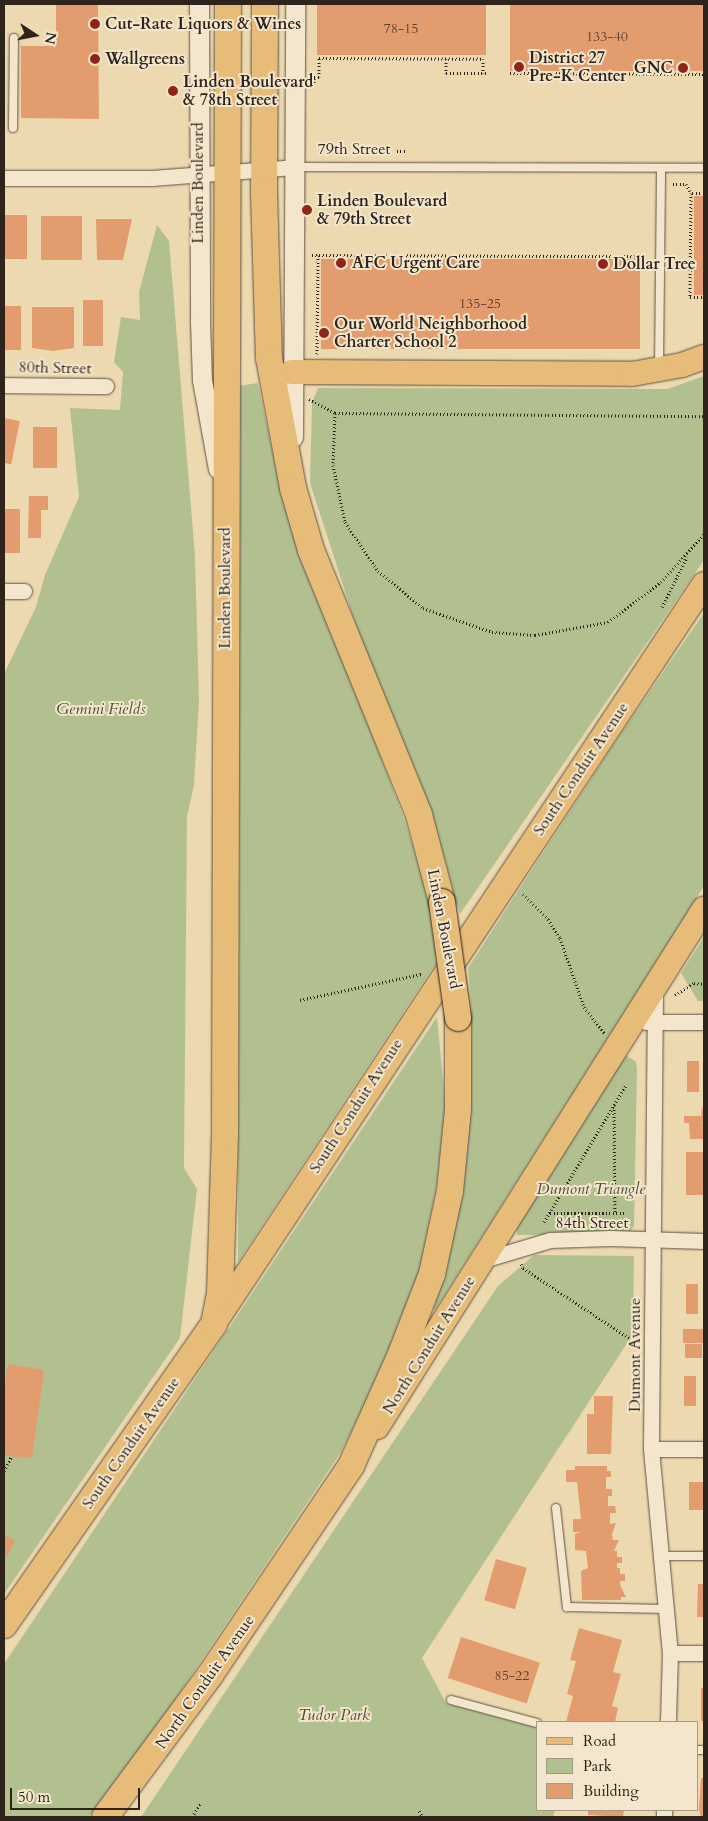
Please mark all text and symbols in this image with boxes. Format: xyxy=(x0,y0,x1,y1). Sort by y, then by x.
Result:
north arrow xyxy=(10,10,60,60)
place label: Cut-Rate Liquors & Wines xyxy=(105,14,301,34)
marker: Cut-Rate Liquors & Wines xyxy=(89,18,101,30)
house number: 78-15 xyxy=(384,21,418,37)
house number: 133-40 xyxy=(586,29,628,45)
text: N xyxy=(40,30,61,46)
place label: District 27 Pre-K Center xyxy=(529,48,627,86)
place label: Wallgreens xyxy=(105,49,185,69)
marker: Wallgreens xyxy=(89,53,101,65)
place label: GNC xyxy=(634,58,673,78)
marker: District 27 Pre-K Center xyxy=(513,61,525,73)
marker: GNC xyxy=(677,62,689,74)
place label: Linden Boulevard & 78th Street xyxy=(183,72,313,110)
marker: Linden Boulevard & 78th Street xyxy=(167,85,179,97)
street label: Linden Boulevard xyxy=(188,122,208,244)
street label: 79th Street xyxy=(317,139,391,159)
place label: Linden Boulevard & 79th Street xyxy=(317,191,447,229)
marker: Linden Boulevard & 79th Street xyxy=(301,204,313,216)
place label: AFC Urgent Care xyxy=(352,253,480,273)
place label: Dollar Tree xyxy=(613,254,696,274)
marker: AFC Urgent Care xyxy=(334,256,348,270)
marker: Dollar Tree xyxy=(597,258,609,270)
house number: 135-25 xyxy=(459,296,501,312)
place label: Our World Neighborhood Charter School 2 xyxy=(334,314,527,352)
marker: Our World Neighborhood Charter School 2 xyxy=(318,327,330,339)
street label: 80th Street xyxy=(18,358,92,378)
street label: Linden Boulevard xyxy=(215,527,235,649)
park label: Gemini Fields xyxy=(56,699,146,719)
street label: South Conduit Avenue xyxy=(529,699,633,839)
street label: Linden Boulevard xyxy=(423,868,465,990)
street label: South Conduit Avenue xyxy=(305,1035,407,1177)
park label: Dumont Triangle xyxy=(537,1179,645,1199)
street label: 84th Street xyxy=(555,1213,629,1233)
street label: North Conduit Avenue xyxy=(379,1272,479,1418)
street label: Dumont Avenue xyxy=(625,1298,645,1412)
street label: South Conduit Avenue xyxy=(78,1373,184,1513)
street label: North Conduit Avenue xyxy=(151,1611,259,1753)
house number: 85-22 xyxy=(495,1668,529,1684)
park label: Tudor Park xyxy=(298,1705,370,1725)
legend xyxy=(536,1721,698,1811)
text: Road xyxy=(583,1731,616,1751)
text: Park xyxy=(583,1756,612,1776)
scale bar xyxy=(12,1778,142,1810)
text: Building xyxy=(583,1781,639,1801)
text: 50 m xyxy=(18,1787,50,1807)

